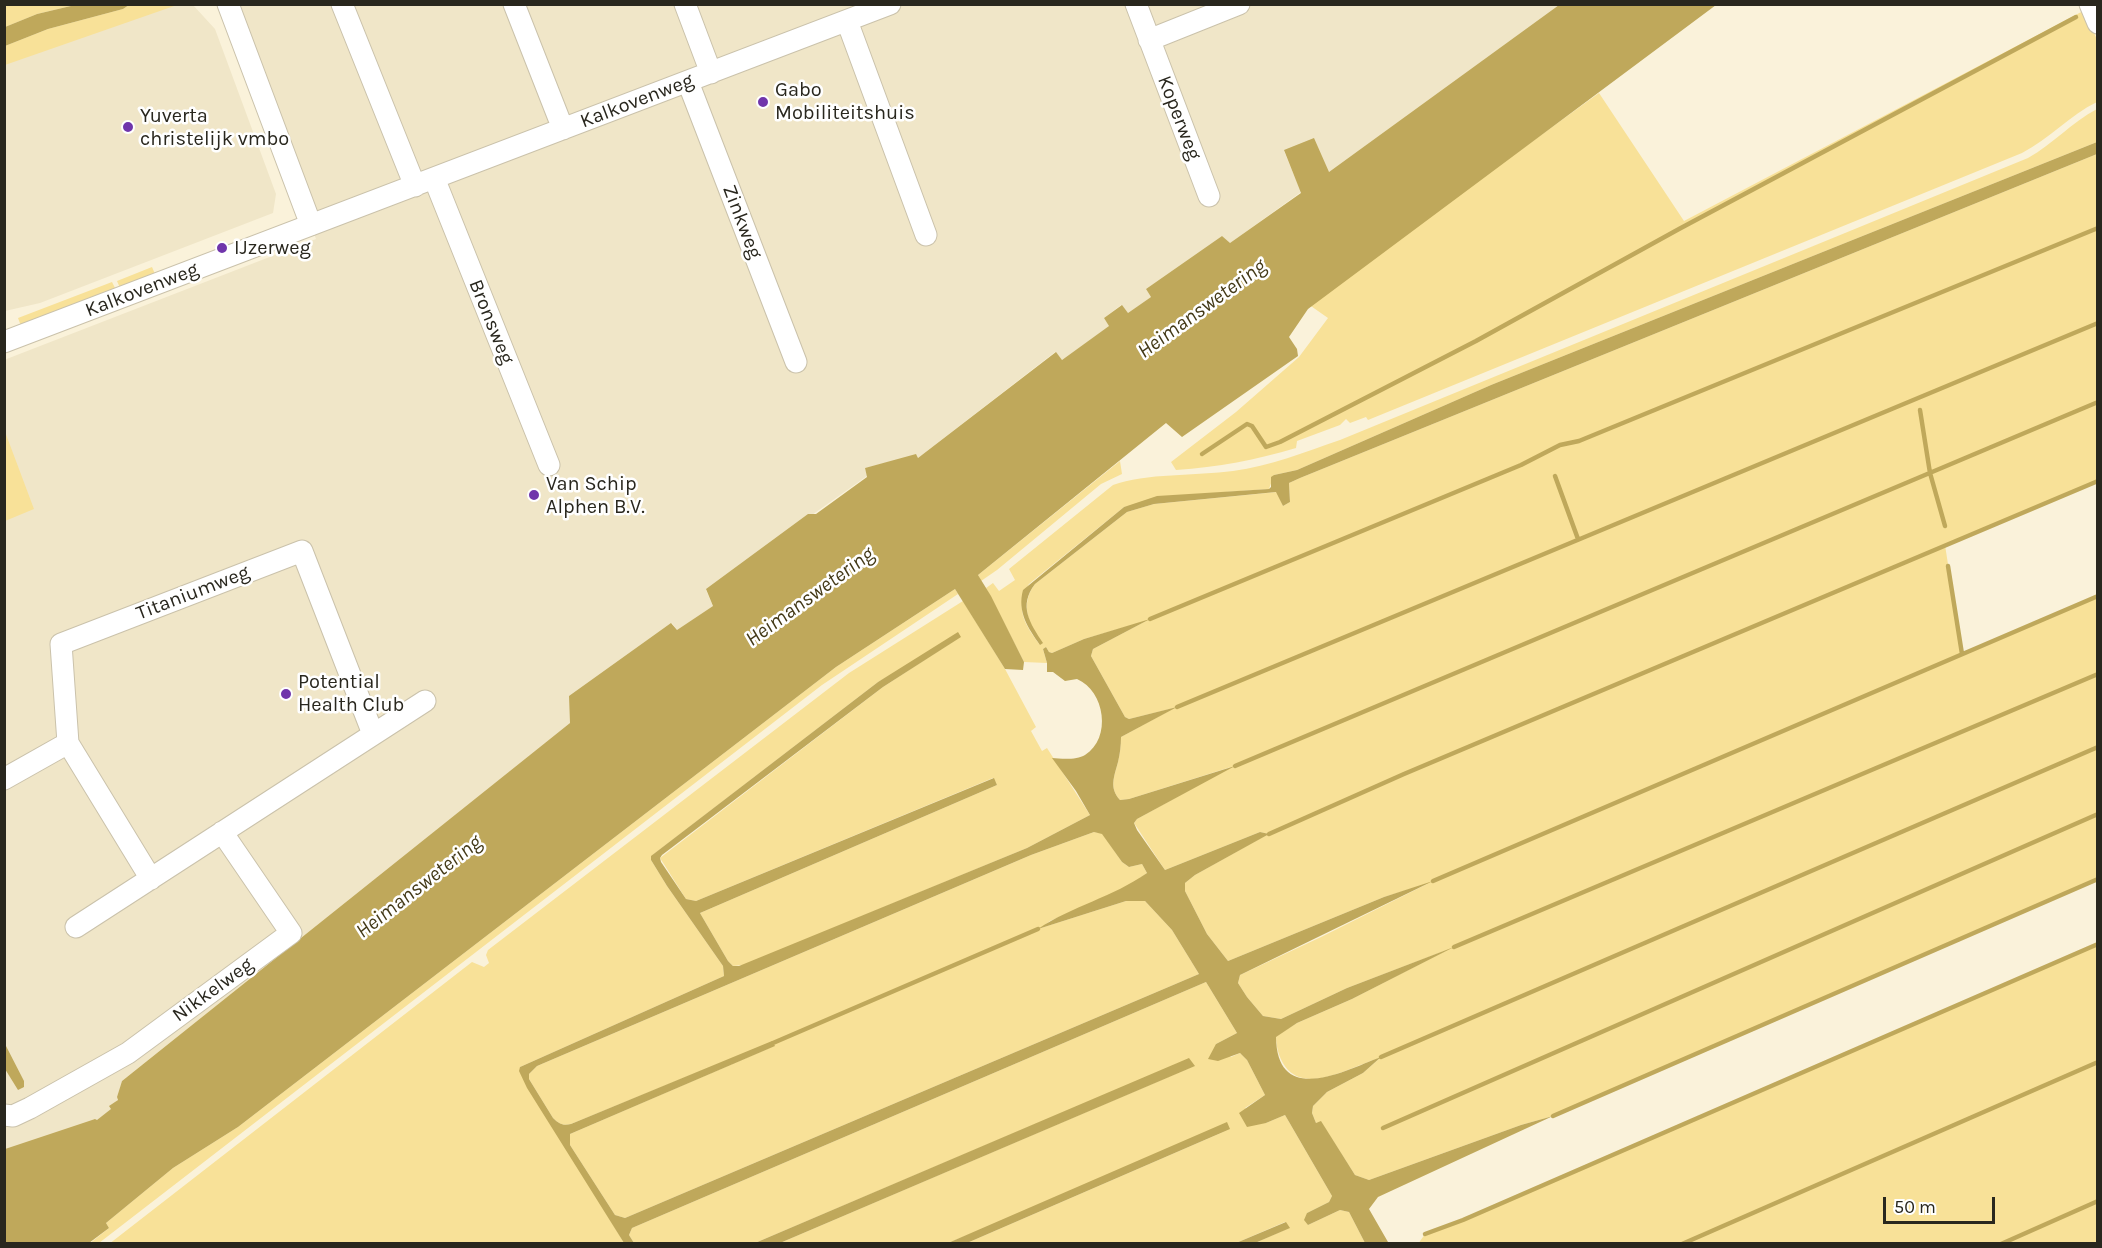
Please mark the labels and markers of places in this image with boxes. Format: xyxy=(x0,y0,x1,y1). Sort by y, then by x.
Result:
place label: Gabo Mobiliteitshuis xyxy=(775,78,915,125)
marker: Gabo Mobiliteitshuis xyxy=(756,95,770,109)
place label: Yuverta christelijk vmbo xyxy=(140,104,289,151)
marker: Yuverta christelijk vmbo xyxy=(121,120,135,134)
place label: IJzerweg xyxy=(234,236,311,260)
marker: IJzerweg xyxy=(215,241,229,255)
place label: Van Schip Alphen B.V. xyxy=(546,472,645,519)
marker: Van Schip Alphen B.V. xyxy=(527,488,541,502)
place label: Potential Health Club xyxy=(298,670,404,717)
marker: Potential Health Club xyxy=(279,687,293,701)

